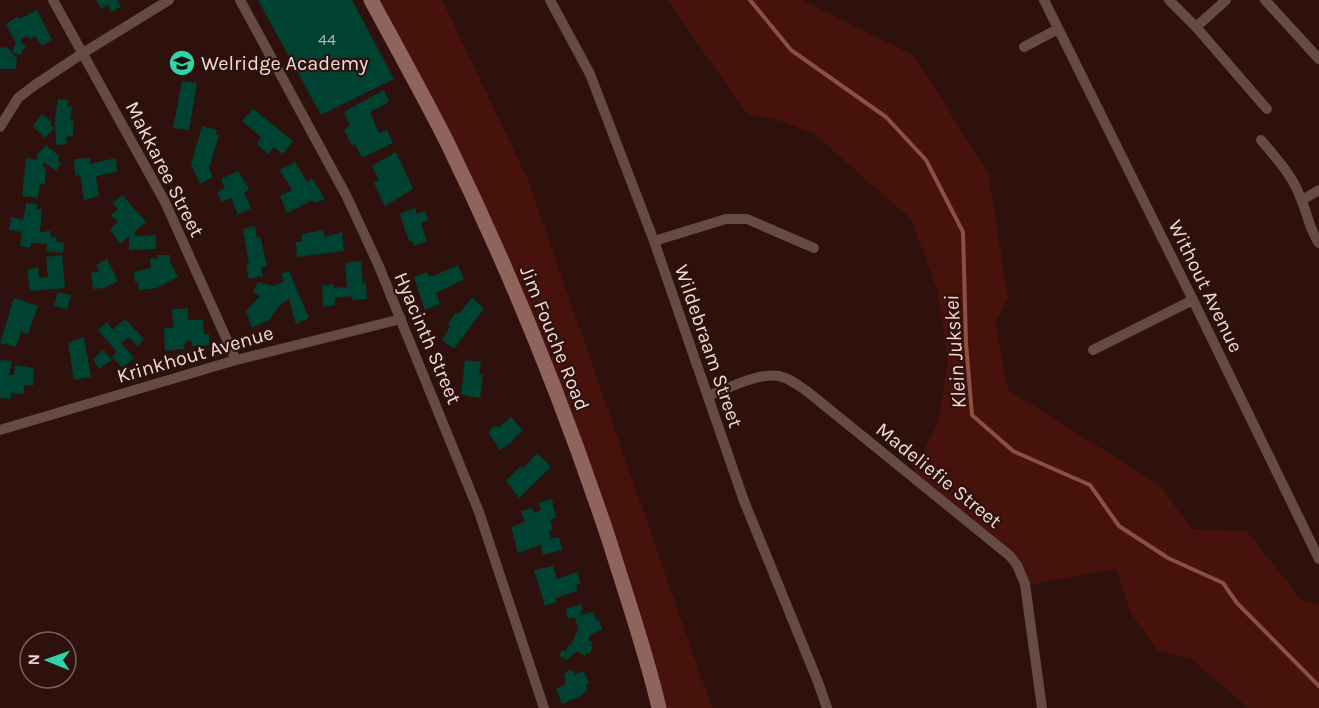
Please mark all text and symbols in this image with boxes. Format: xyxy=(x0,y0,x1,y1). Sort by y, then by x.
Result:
house number: 44 xyxy=(318,30,336,49)
school or university icon: Welridge Academy xyxy=(167,48,197,78)
place label: Welridge Academy xyxy=(201,52,368,75)
street label: Makkaree Street xyxy=(121,98,209,241)
street label: Without Avenue xyxy=(1164,216,1248,356)
street label: Wildebraam Street xyxy=(670,262,747,431)
street label: Jim Fouche Road xyxy=(515,263,594,414)
street label: Hyacinth Street xyxy=(389,269,466,408)
water label: Klein Jukskei xyxy=(939,294,971,410)
street label: Krinkhout Avenue xyxy=(114,321,276,388)
street label: Madeliefie Street xyxy=(871,418,1006,533)
north arrow xyxy=(18,630,78,690)
text: N xyxy=(24,654,43,666)

